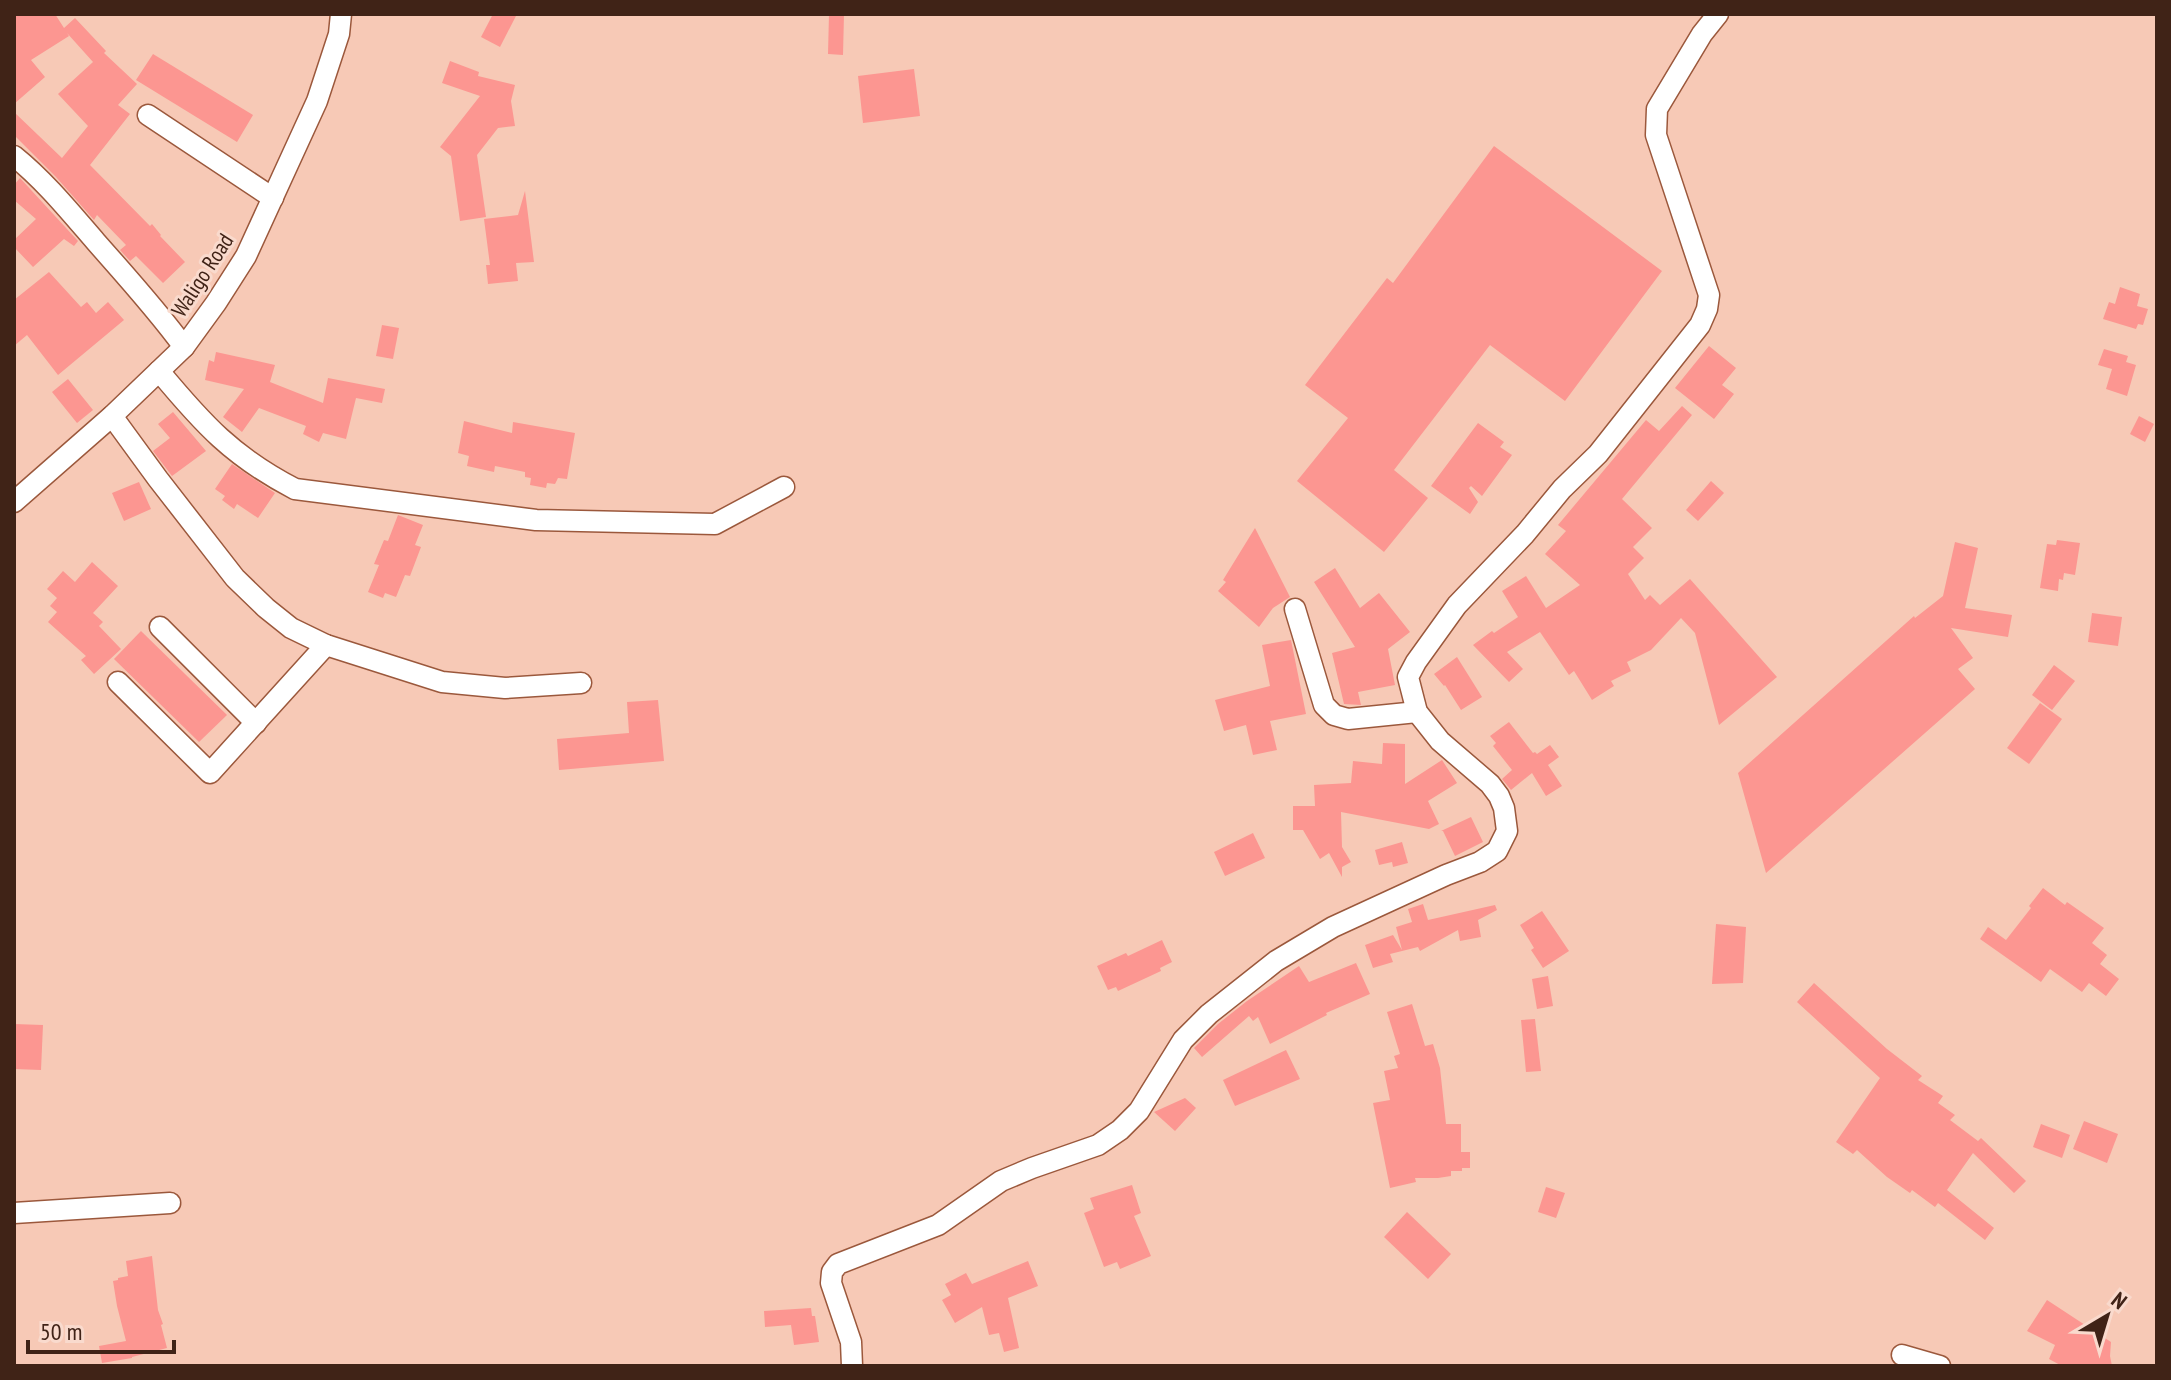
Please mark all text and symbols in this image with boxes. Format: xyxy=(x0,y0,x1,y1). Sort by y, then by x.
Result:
street label: Waligo Road xyxy=(165,228,239,322)
north arrow xyxy=(2067,1276,2147,1356)
text: N xyxy=(2106,1286,2133,1315)
scale bar xyxy=(28,1304,174,1354)
text: 50 m xyxy=(40,1316,82,1347)

